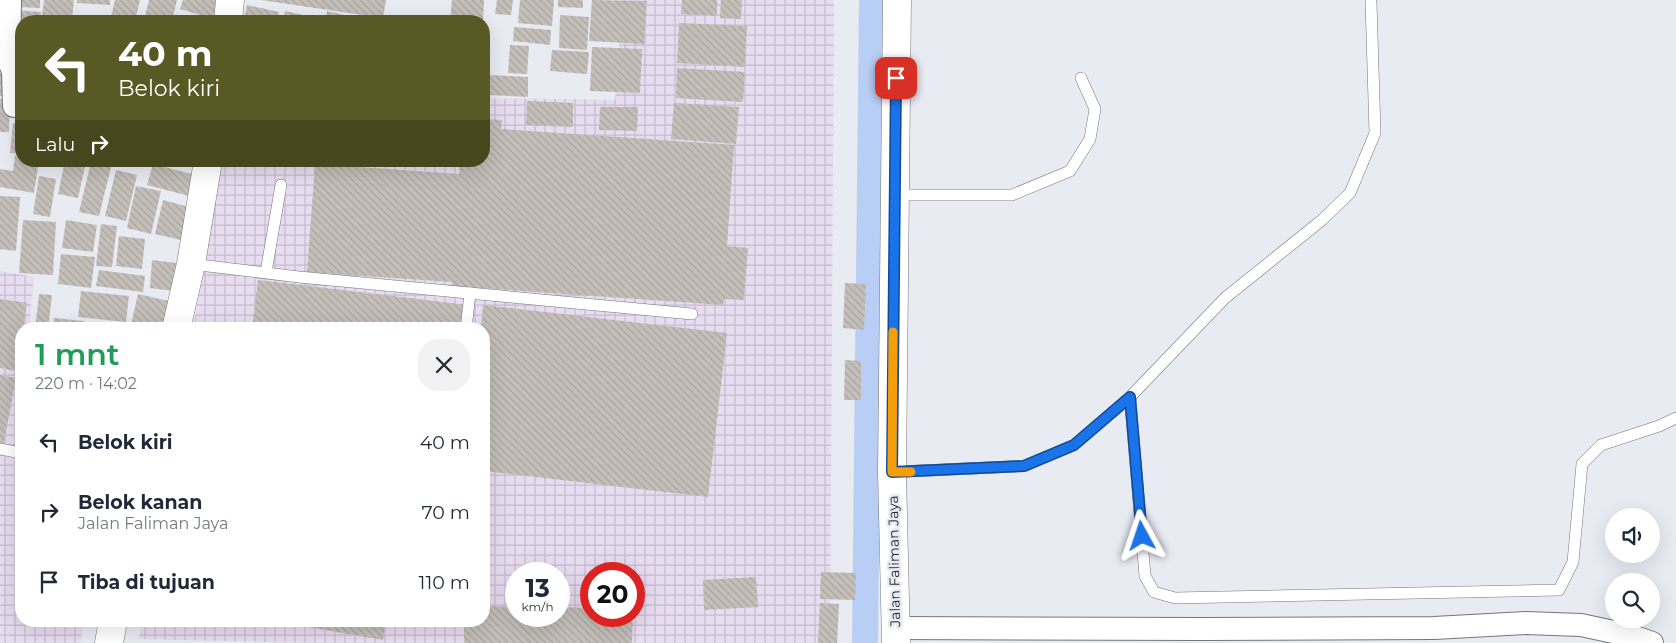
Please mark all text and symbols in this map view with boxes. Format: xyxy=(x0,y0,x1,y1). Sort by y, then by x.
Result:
text: 40 m xyxy=(118,32,213,75)
icon: left xyxy=(35,35,100,100)
pin xyxy=(875,57,917,99)
icon: arrive xyxy=(882,64,910,92)
text: Belok kiri xyxy=(118,75,220,102)
icon: right xyxy=(85,130,113,158)
text: Lalu xyxy=(35,133,75,156)
text: 1 mnt xyxy=(35,336,120,373)
button: close xyxy=(418,339,470,391)
text: 220 m · 14:02 xyxy=(35,374,137,393)
icon: left xyxy=(35,428,63,456)
text: Belok kiri xyxy=(78,431,173,454)
text: 40 m xyxy=(420,431,470,454)
text: Belok kanan xyxy=(78,491,202,514)
street label: Jalan Faliman Jaya xyxy=(884,495,904,628)
icon: right xyxy=(35,498,63,526)
text: 70 m xyxy=(421,501,470,524)
map controls xyxy=(1605,508,1660,628)
button: sound xyxy=(1605,508,1660,563)
position arrow xyxy=(1115,509,1167,561)
text: Jalan Faliman Jaya xyxy=(78,514,228,533)
speed limit sign: 20 xyxy=(580,562,645,627)
icon: arrive xyxy=(35,568,63,596)
text: Tiba di tujuan xyxy=(78,571,215,594)
text: 110 m xyxy=(419,571,470,594)
text: 13 xyxy=(525,573,550,603)
button: search xyxy=(1605,573,1660,628)
text: km/h xyxy=(521,599,554,614)

